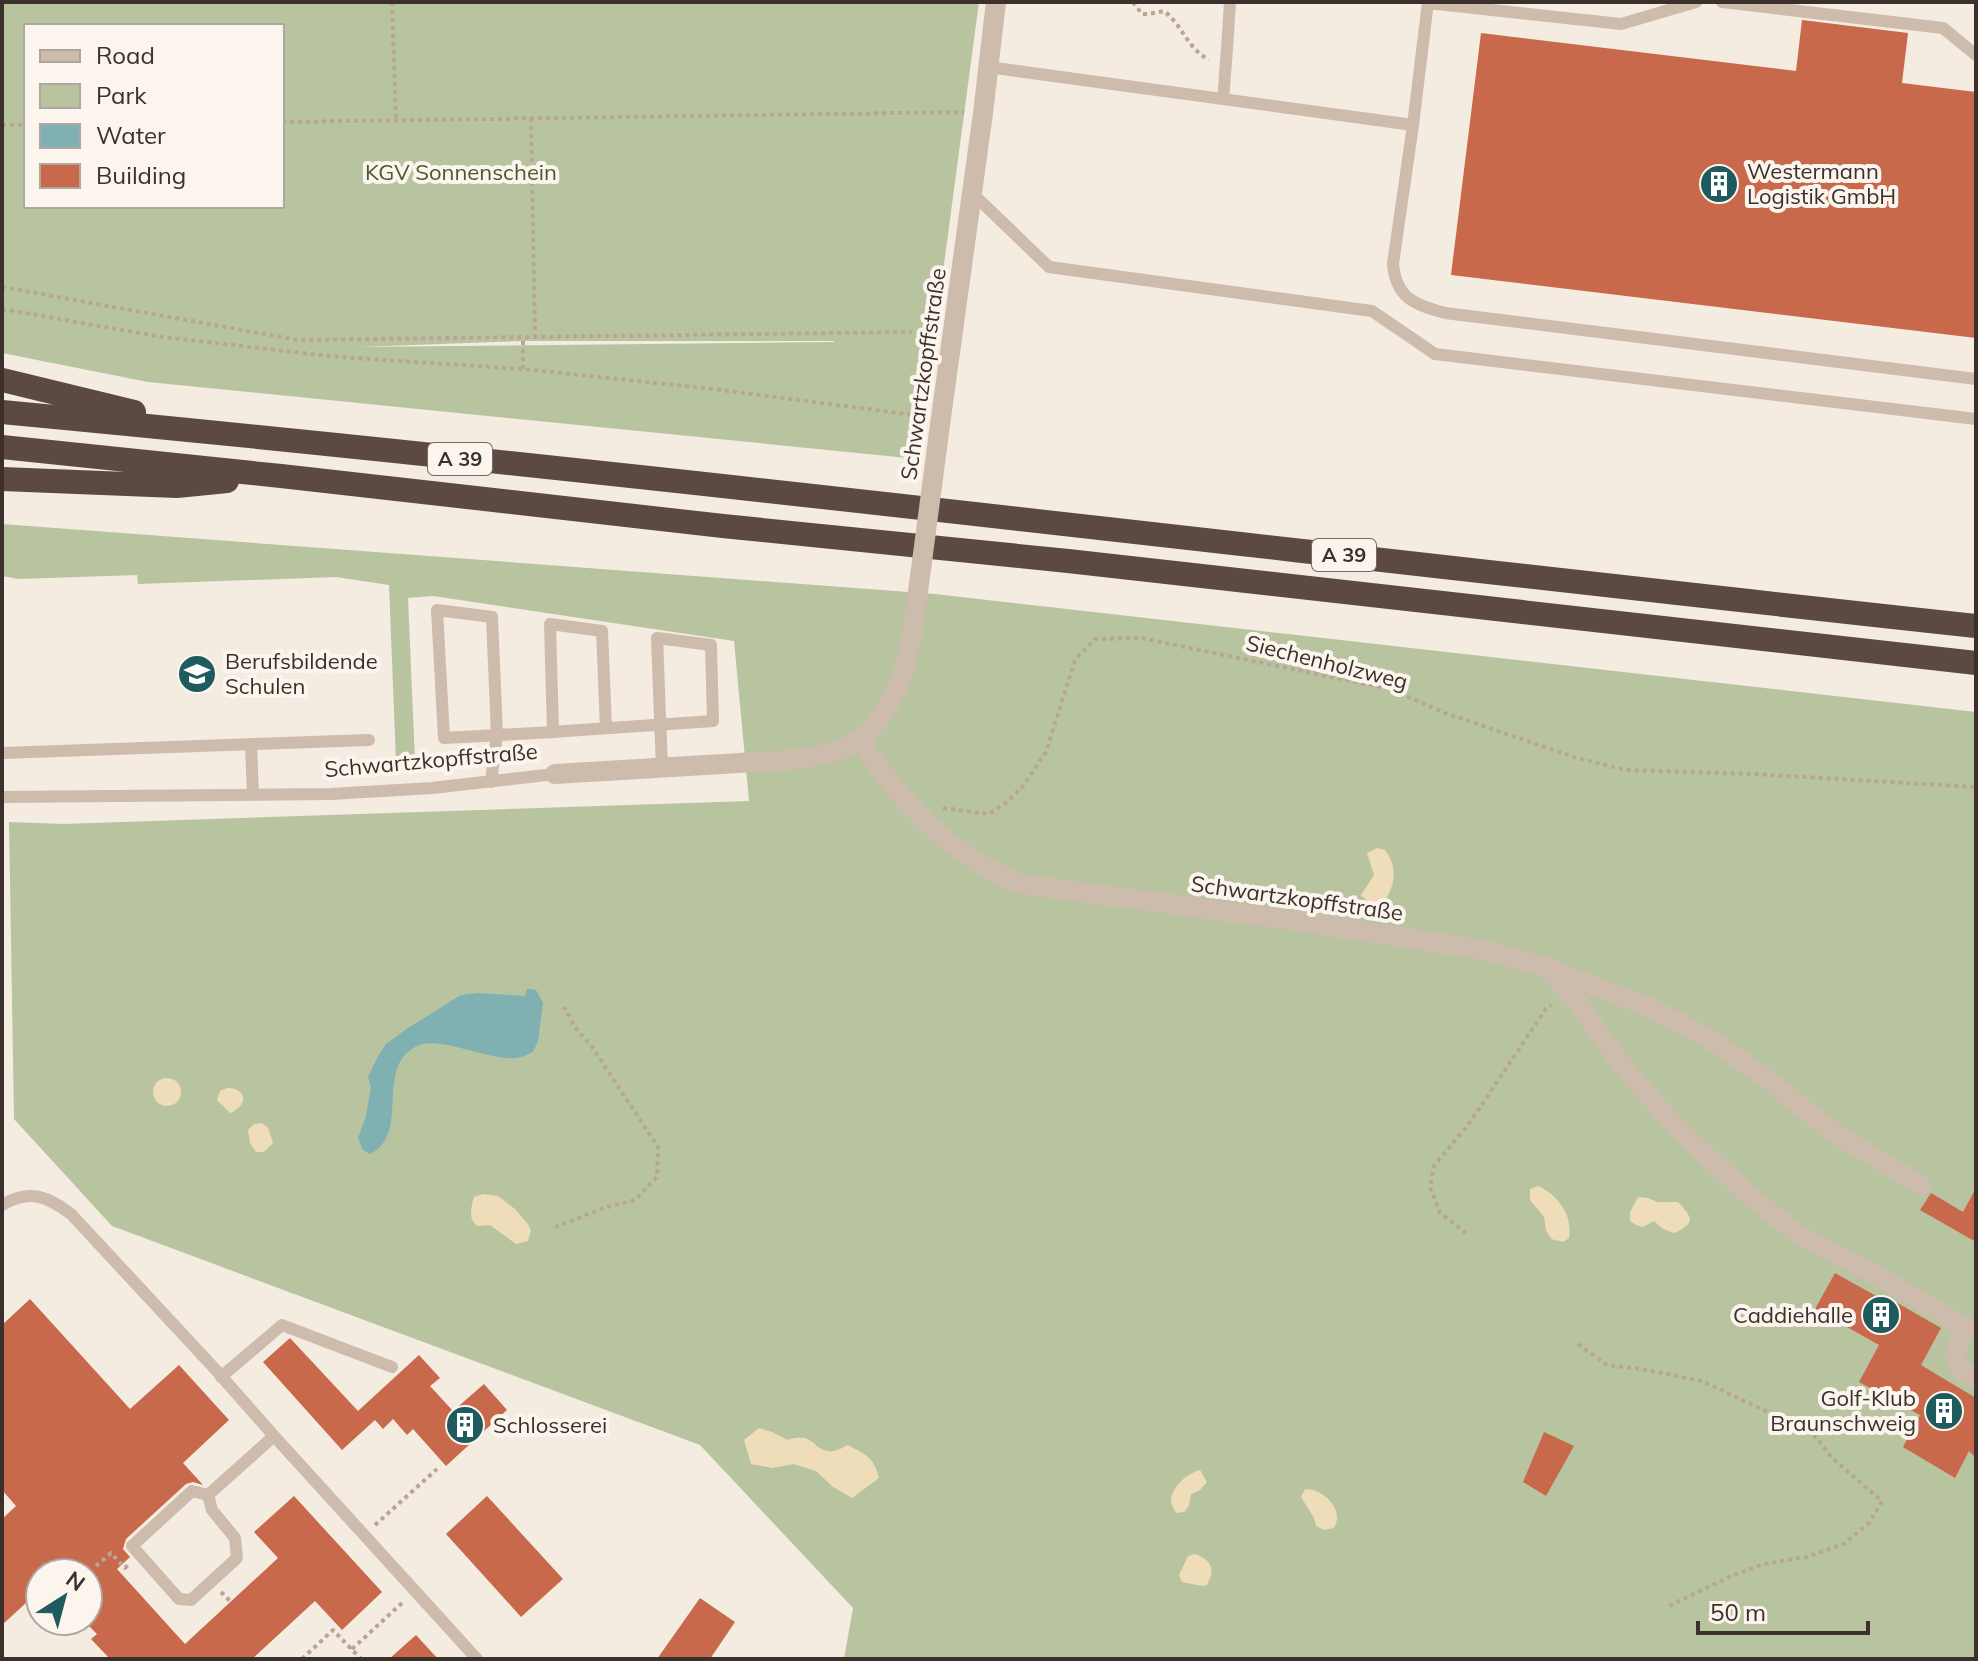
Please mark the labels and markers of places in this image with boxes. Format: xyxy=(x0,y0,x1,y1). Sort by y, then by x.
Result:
place label: Westermann Logistik GmbH xyxy=(1747,157,1896,210)
building icon: Westermann Logistik GmbH xyxy=(1698,163,1740,205)
place label: Berufsbildende Schulen xyxy=(225,647,378,700)
school or university icon: Berufsbildende Schulen xyxy=(176,653,218,695)
building icon: Caddiehalle xyxy=(1860,1294,1902,1336)
place label: Caddiehalle xyxy=(1733,1301,1853,1329)
place label: Golf-Klub Braunschweig xyxy=(1770,1384,1916,1437)
building icon: Golf-Klub Braunschweig xyxy=(1923,1390,1965,1432)
building icon: Schlosserei xyxy=(444,1404,486,1446)
place label: Schlosserei xyxy=(493,1411,607,1439)

